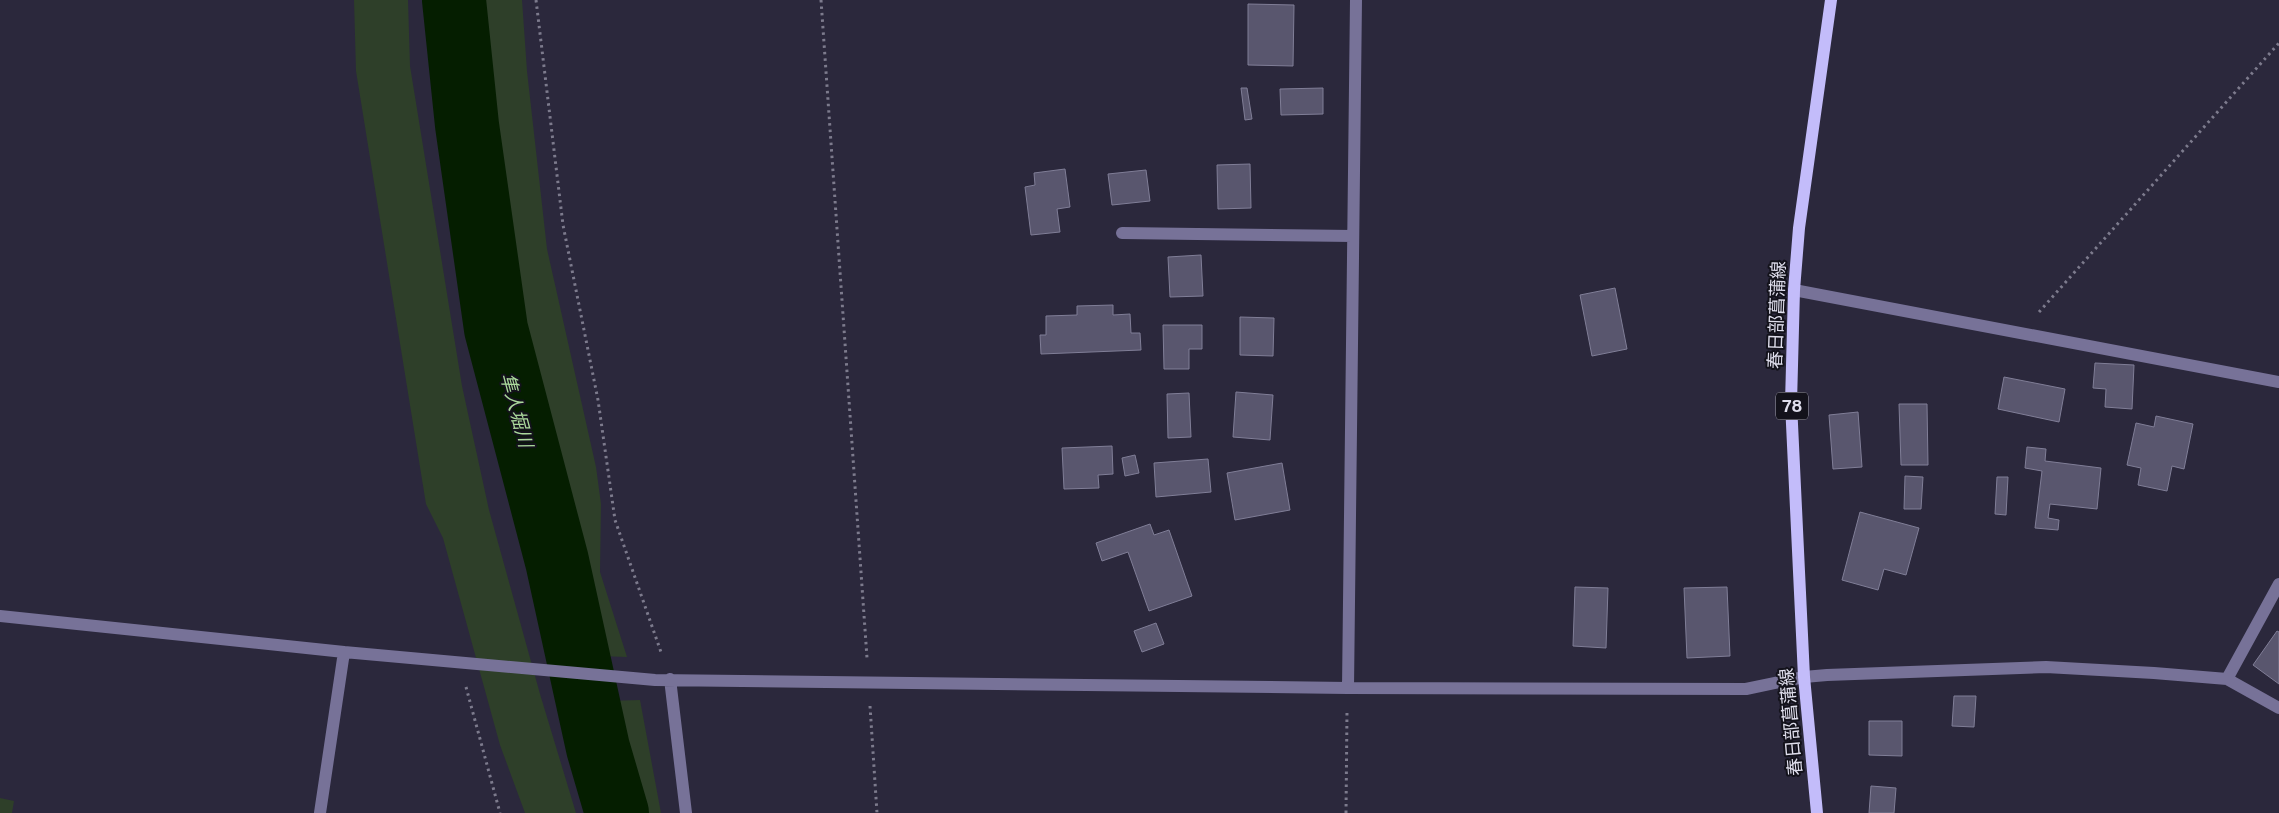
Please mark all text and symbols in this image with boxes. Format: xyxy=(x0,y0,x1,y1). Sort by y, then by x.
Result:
street label: 春日部菖蒲線 xyxy=(1764,261,1789,369)
water label: 隼人堀川 xyxy=(497,370,538,451)
road number: 78 xyxy=(1776,392,1808,420)
street label: 春日部菖蒲線 xyxy=(1775,667,1806,777)

